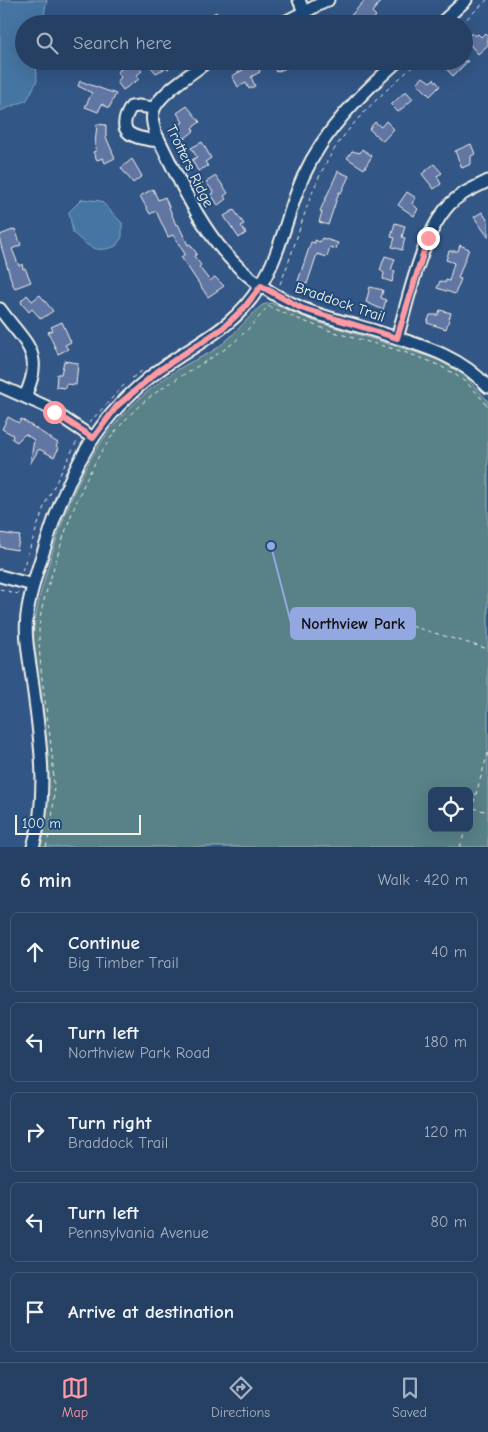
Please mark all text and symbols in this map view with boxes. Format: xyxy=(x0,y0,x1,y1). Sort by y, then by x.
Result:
search box xyxy=(15,15,473,70)
icon: search xyxy=(33,29,61,57)
text: Search here xyxy=(73,32,172,54)
street label: Trotters Ridge xyxy=(162,122,218,211)
route end xyxy=(417,227,440,250)
street label: Braddock Trail xyxy=(293,278,387,326)
route start xyxy=(43,401,66,424)
callout: Northview Park xyxy=(291,608,415,639)
text: Northview Park xyxy=(301,615,405,633)
map controls xyxy=(428,787,473,832)
button: locate xyxy=(428,787,473,832)
scale bar xyxy=(15,812,141,835)
text: 100 m xyxy=(22,815,61,832)
text: 6 min xyxy=(20,868,72,892)
text: Walk · 420 m xyxy=(378,871,468,889)
text: Continue xyxy=(68,932,140,954)
icon: ahead xyxy=(21,938,49,966)
text: 40 m xyxy=(431,943,467,961)
text: Big Timber Trail xyxy=(68,954,179,972)
text: Turn left xyxy=(68,1022,139,1044)
icon: left xyxy=(21,1028,49,1056)
text: 180 m xyxy=(424,1033,467,1051)
text: Northview Park Road xyxy=(68,1044,210,1062)
text: Turn right xyxy=(68,1112,152,1134)
icon: right xyxy=(21,1118,49,1146)
text: 120 m xyxy=(424,1123,467,1141)
text: Braddock Trail xyxy=(68,1134,168,1152)
text: Turn left xyxy=(68,1202,139,1224)
icon: left xyxy=(21,1208,49,1236)
text: 80 m xyxy=(430,1213,467,1231)
text: Pennsylvania Avenue xyxy=(68,1224,209,1242)
icon: arrive xyxy=(21,1298,49,1326)
text: Arrive at destination xyxy=(68,1301,234,1323)
tab: Map xyxy=(61,1374,89,1421)
tab: Directions xyxy=(211,1374,270,1421)
tab: Saved xyxy=(392,1374,427,1421)

